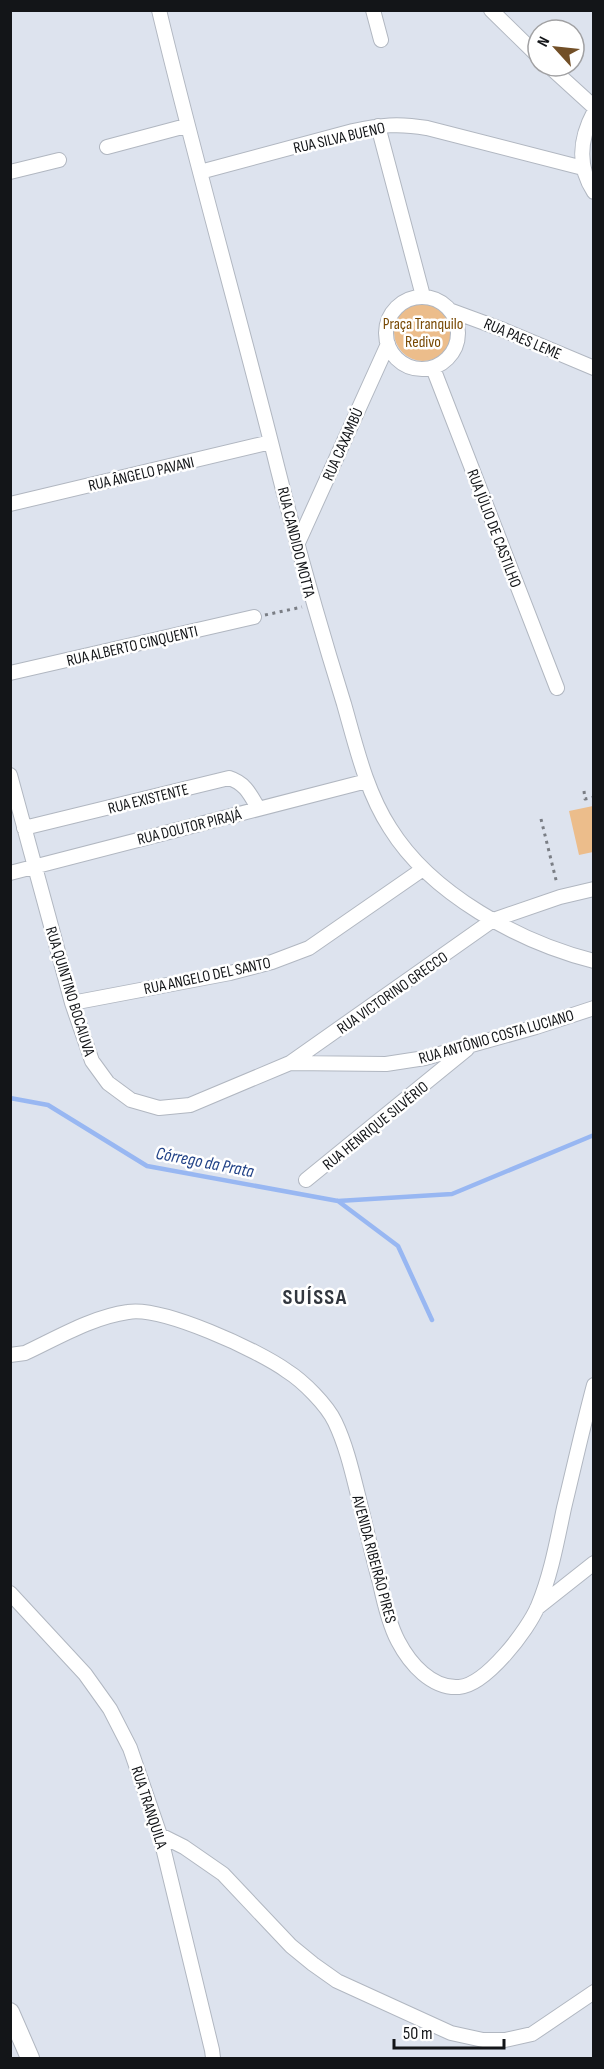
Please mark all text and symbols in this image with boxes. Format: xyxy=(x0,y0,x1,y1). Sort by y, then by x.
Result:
north arrow xyxy=(526,18,586,78)
text: N xyxy=(534,34,554,50)
street label: RUA SILVA BUENO xyxy=(292,119,387,158)
park label: Praça Tranquilo Redivo xyxy=(383,315,463,352)
street label: RUA PAES LEME xyxy=(481,315,564,364)
street label: RUA CAXAMBÚ xyxy=(319,405,368,484)
street label: RUA ÂNGELO PAVANI xyxy=(87,453,196,496)
street label: RUA JÚLIO DE CASTILHO xyxy=(462,467,525,591)
street label: RUA CANDIDO MOTTA xyxy=(273,485,318,600)
street label: RUA ALBERTO CINQUENTI xyxy=(65,622,200,671)
street label: RUA EXISTENTE xyxy=(106,780,191,819)
street label: RUA DOUTOR PIRAJÁ xyxy=(135,805,244,850)
street label: RUA QUINTINO BOCAIUVA xyxy=(41,924,98,1059)
street label: RUA VICTORINO GRECCO xyxy=(334,948,452,1039)
street label: RUA ANGELO DEL SANTO xyxy=(142,954,273,999)
street label: RUA ANTÔNIO COSTA LUCIANO xyxy=(417,1006,576,1069)
street label: RUA HENRIQUE SILVÉRIO xyxy=(319,1078,433,1175)
water label: Córrego da Prata xyxy=(154,1143,256,1182)
district label: SUÍSSA xyxy=(282,1284,348,1311)
street label: AVENIDA RIBEIRÃO PIRES xyxy=(347,1492,400,1625)
street label: RUA TRANQUILA xyxy=(126,1764,171,1851)
scale bar xyxy=(394,2012,504,2050)
text: 50 m xyxy=(403,2023,433,2044)

